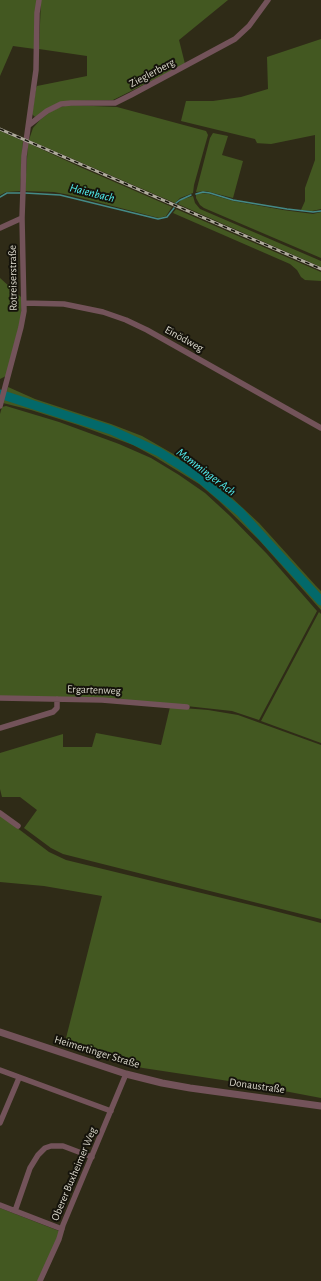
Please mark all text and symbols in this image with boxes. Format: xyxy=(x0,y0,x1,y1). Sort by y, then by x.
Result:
street label: Zieglerberg xyxy=(127,55,177,91)
water label: Haienbach xyxy=(68,180,116,206)
street label: Rotreiserstraße xyxy=(6,245,20,311)
street label: Einödweg xyxy=(162,323,206,355)
water label: Memminger Ach xyxy=(174,445,238,499)
street label: Ergartenweg xyxy=(67,682,121,698)
street label: Heimertinger Straße xyxy=(53,1033,141,1071)
street label: Donaustraße xyxy=(228,1076,286,1096)
street label: Oberer Buxheimer Weg xyxy=(48,1125,100,1223)

